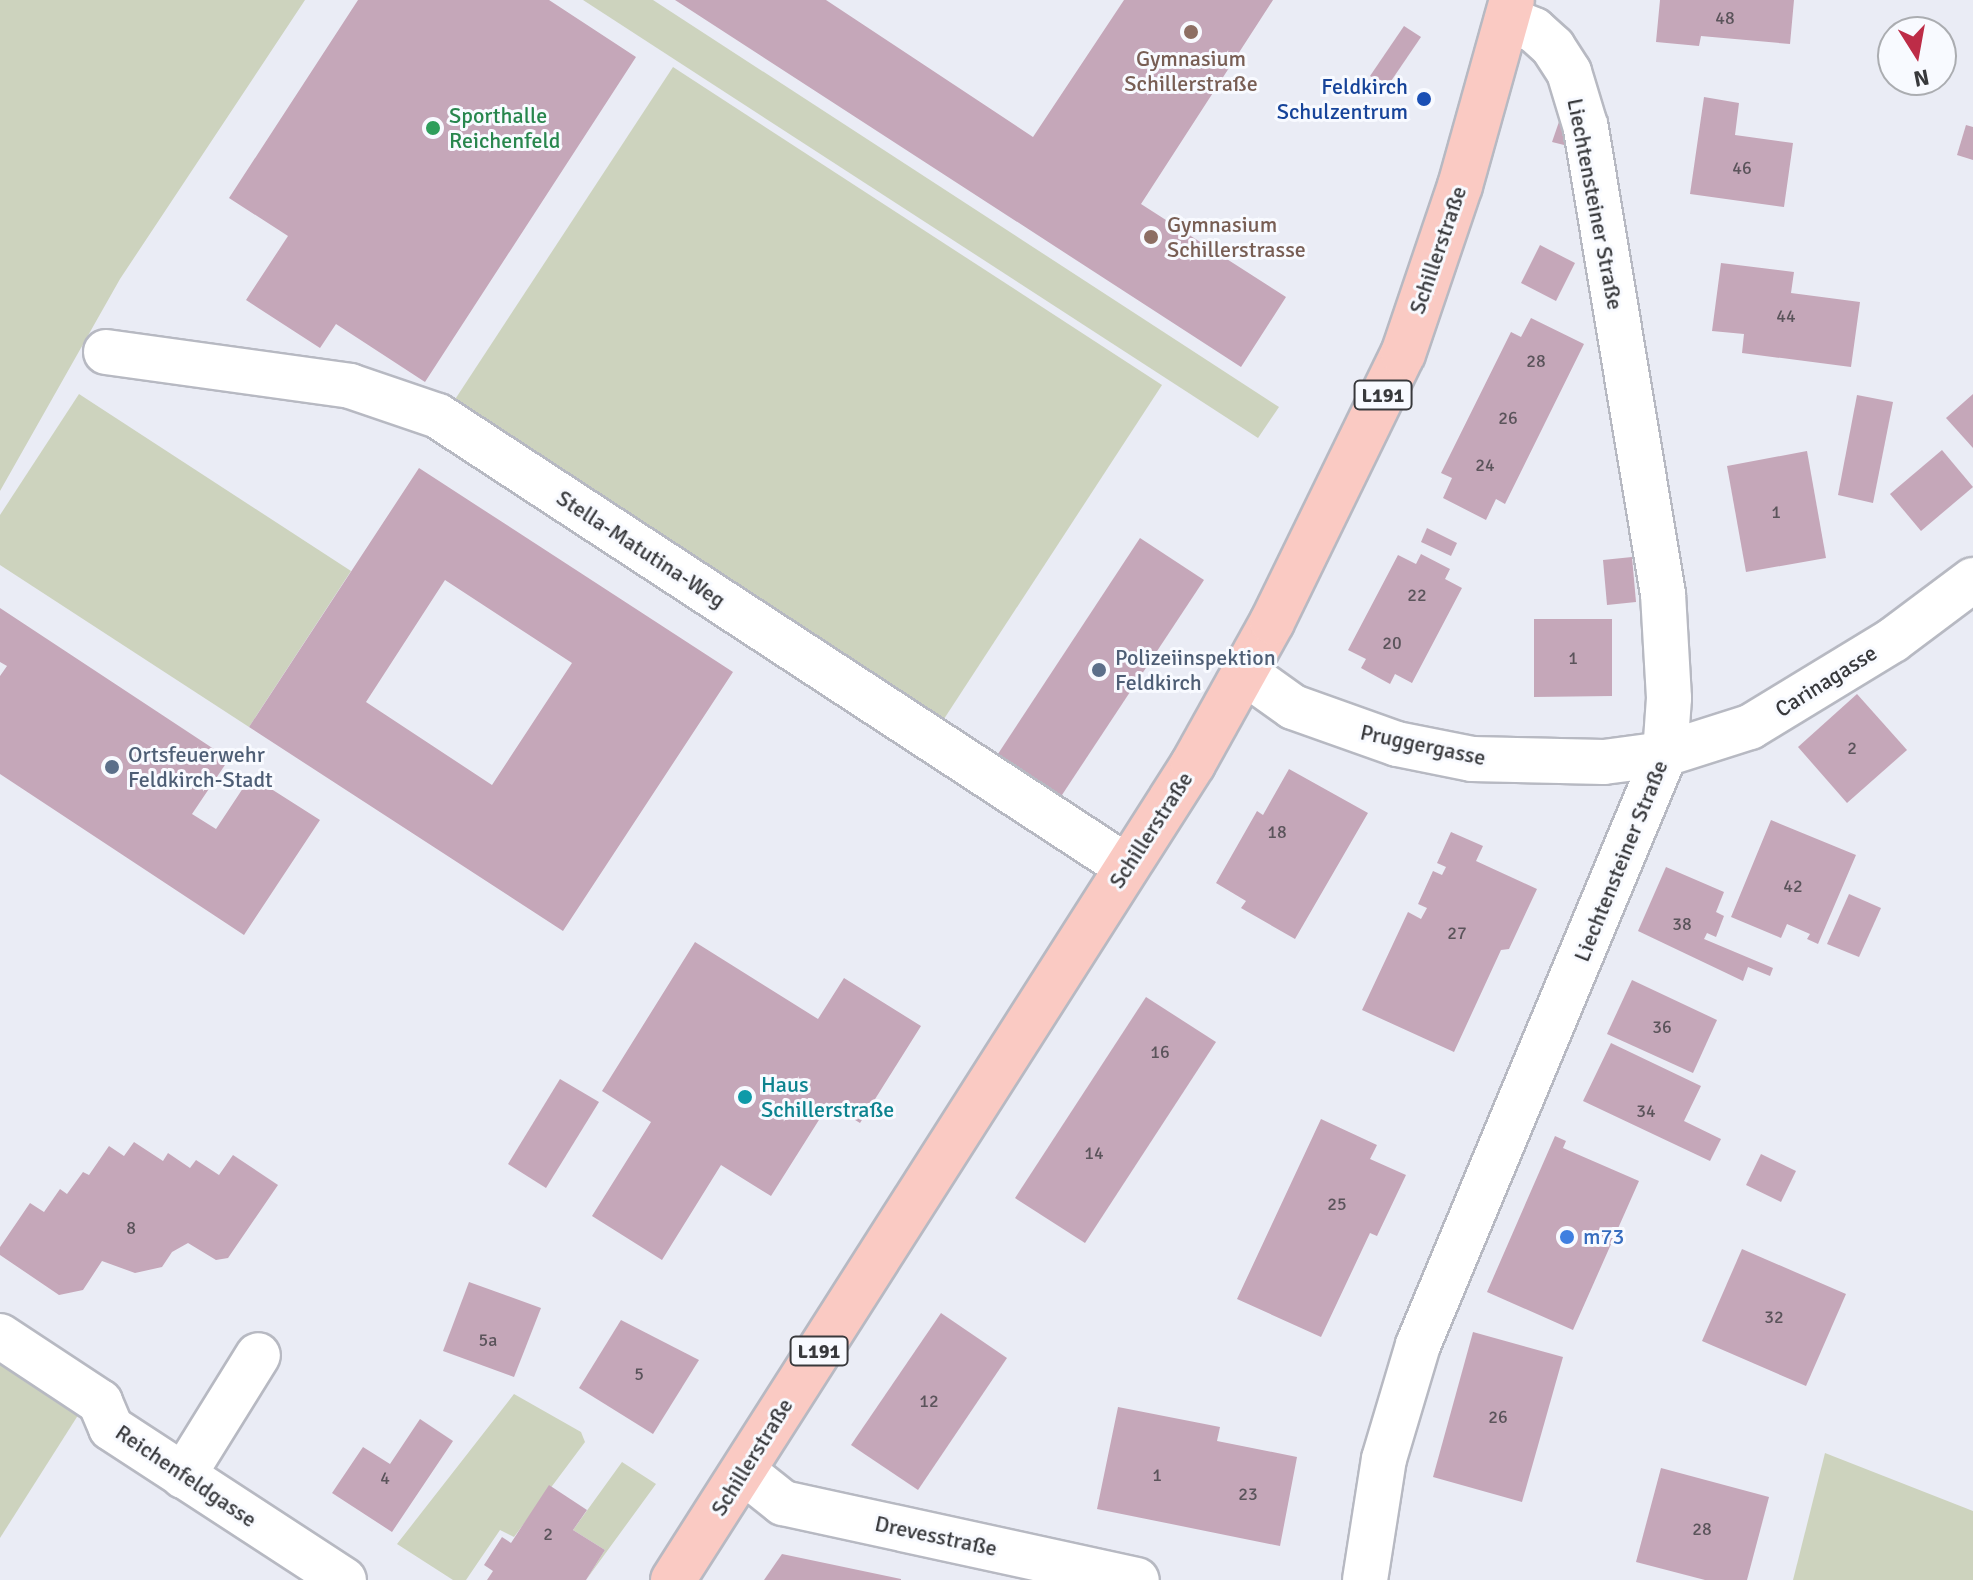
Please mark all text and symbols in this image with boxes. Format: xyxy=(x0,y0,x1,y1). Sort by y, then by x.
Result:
house number: 48 xyxy=(1715,7,1735,29)
north arrow xyxy=(1877,16,1957,96)
marker: Gymnasium Schillerstraße xyxy=(1182,23,1200,41)
place label: Gymnasium Schillerstraße xyxy=(1124,45,1258,96)
text: N xyxy=(1911,63,1931,93)
place label: Feldkirch Schulzentrum xyxy=(1277,73,1408,124)
marker: Feldkirch Schulzentrum xyxy=(1415,90,1433,108)
street label: Liechtensteiner Straße xyxy=(1562,96,1628,312)
place label: Sporthalle Reichenfeld xyxy=(449,102,560,154)
marker: Sporthalle Reichenfeld xyxy=(424,119,442,137)
house number: 46 xyxy=(1732,157,1752,179)
street label: Schillerstraße xyxy=(1404,183,1472,317)
place label: Gymnasium Schillerstrasse xyxy=(1167,211,1306,262)
marker: Gymnasium Schillerstrasse xyxy=(1142,228,1160,246)
house number: 44 xyxy=(1776,305,1796,327)
house number: 28 xyxy=(1526,350,1546,372)
road number: L191 xyxy=(1353,379,1413,411)
house number: 26 xyxy=(1498,407,1518,429)
house number: 24 xyxy=(1475,454,1495,476)
street label: Stella-Matutina-Weg xyxy=(552,485,730,613)
house number: 1 xyxy=(1771,501,1781,523)
house number: 22 xyxy=(1407,584,1427,606)
house number: 20 xyxy=(1382,632,1402,654)
street label: Carinagasse xyxy=(1770,639,1882,723)
place label: Polizeiinspektion Feldkirch xyxy=(1115,644,1276,696)
house number: 1 xyxy=(1568,647,1578,669)
marker: Polizeiinspektion Feldkirch xyxy=(1090,661,1108,679)
street label: Pruggergasse xyxy=(1358,719,1488,771)
house number: 2 xyxy=(1847,737,1857,759)
place label: Ortsfeuerwehr Feldkirch-Stadt xyxy=(128,741,273,792)
street label: Liechtensteiner Straße xyxy=(1569,756,1673,966)
marker: Ortsfeuerwehr Feldkirch-Stadt xyxy=(103,758,121,776)
street label: Schillerstraße xyxy=(1104,767,1198,893)
house number: 18 xyxy=(1267,821,1287,843)
house number: 42 xyxy=(1783,875,1803,897)
house number: 38 xyxy=(1672,913,1692,935)
house number: 27 xyxy=(1447,922,1467,944)
house number: 36 xyxy=(1652,1016,1672,1038)
house number: 16 xyxy=(1150,1041,1170,1063)
place label: Haus Schillerstraße xyxy=(761,1071,894,1122)
marker: Haus Schillerstraße xyxy=(736,1088,754,1106)
house number: 34 xyxy=(1636,1100,1656,1122)
house number: 14 xyxy=(1084,1142,1104,1164)
house number: 25 xyxy=(1327,1193,1347,1215)
house number: 8 xyxy=(126,1217,136,1239)
place label: m73 xyxy=(1583,1224,1624,1250)
marker: m73 xyxy=(1558,1228,1576,1246)
house number: 32 xyxy=(1764,1306,1784,1328)
house number: 5a xyxy=(479,1329,497,1351)
road number: L191 xyxy=(789,1335,849,1367)
house number: 5 xyxy=(634,1363,644,1385)
house number: 12 xyxy=(919,1390,939,1412)
street label: Schillerstraße xyxy=(705,1393,799,1521)
house number: 26 xyxy=(1488,1406,1508,1428)
street label: Reichenfeldgasse xyxy=(110,1419,262,1533)
house number: 1 xyxy=(1152,1464,1162,1486)
house number: 4 xyxy=(380,1467,390,1489)
house number: 23 xyxy=(1238,1483,1258,1505)
street label: Drevesstraße xyxy=(872,1510,1000,1562)
house number: 28 xyxy=(1692,1518,1712,1540)
house number: 2 xyxy=(543,1523,553,1545)

